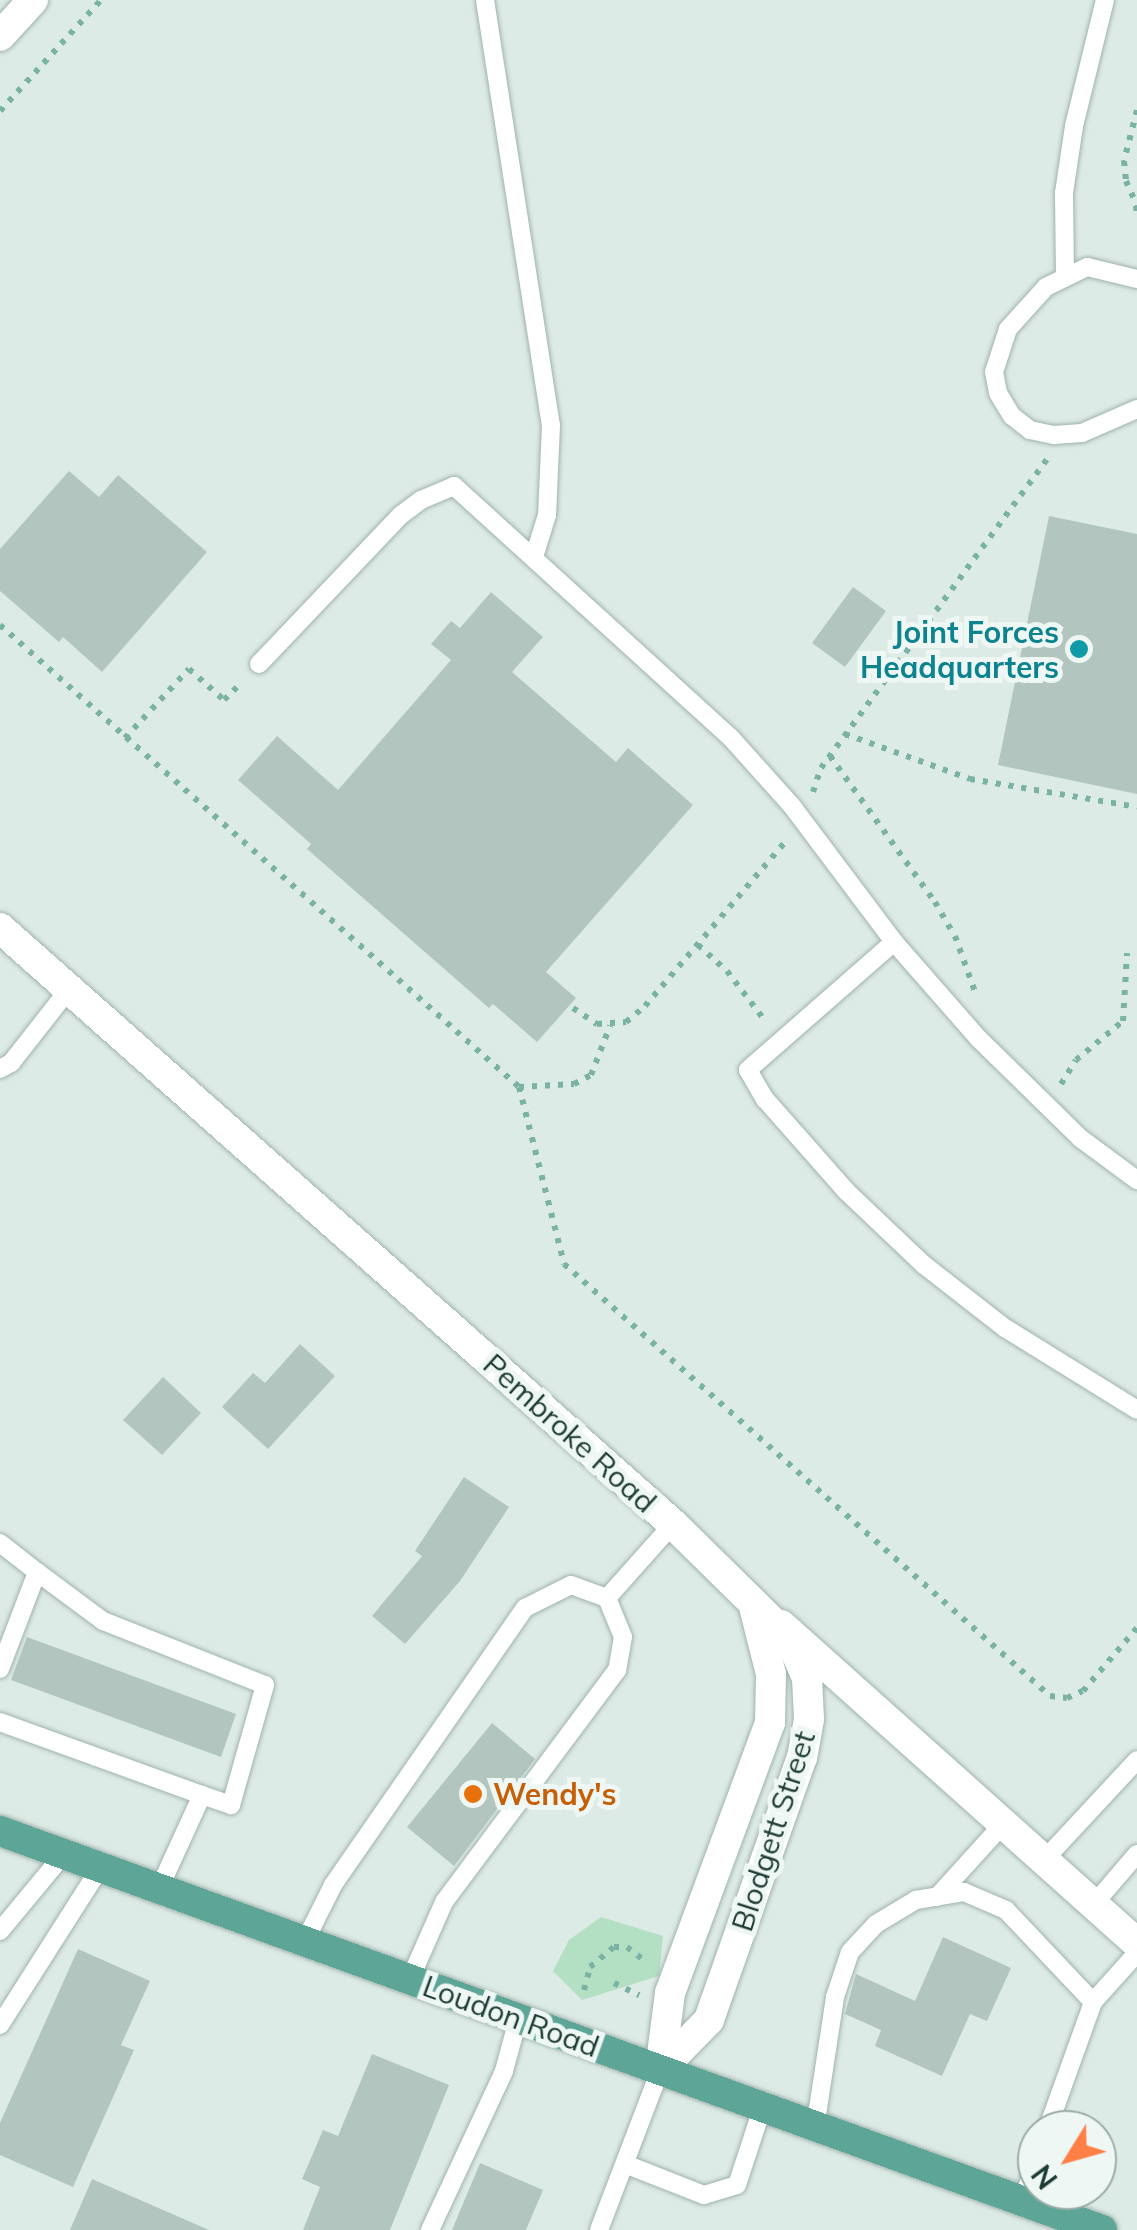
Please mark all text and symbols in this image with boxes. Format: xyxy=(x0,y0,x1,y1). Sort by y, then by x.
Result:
place label: Joint Forces Headquarters xyxy=(860,614,1059,684)
marker: Joint Forces Headquarters xyxy=(1068,638,1090,660)
street label: Pembroke Road xyxy=(476,1346,664,1520)
street label: Blodgett Street xyxy=(724,1726,822,1936)
place label: Wendy's xyxy=(493,1776,616,1812)
marker: Wendy's xyxy=(462,1783,484,1805)
street label: Loudon Road xyxy=(418,1967,604,2065)
north arrow xyxy=(1017,2110,1117,2210)
text: N xyxy=(1024,2158,1065,2196)

